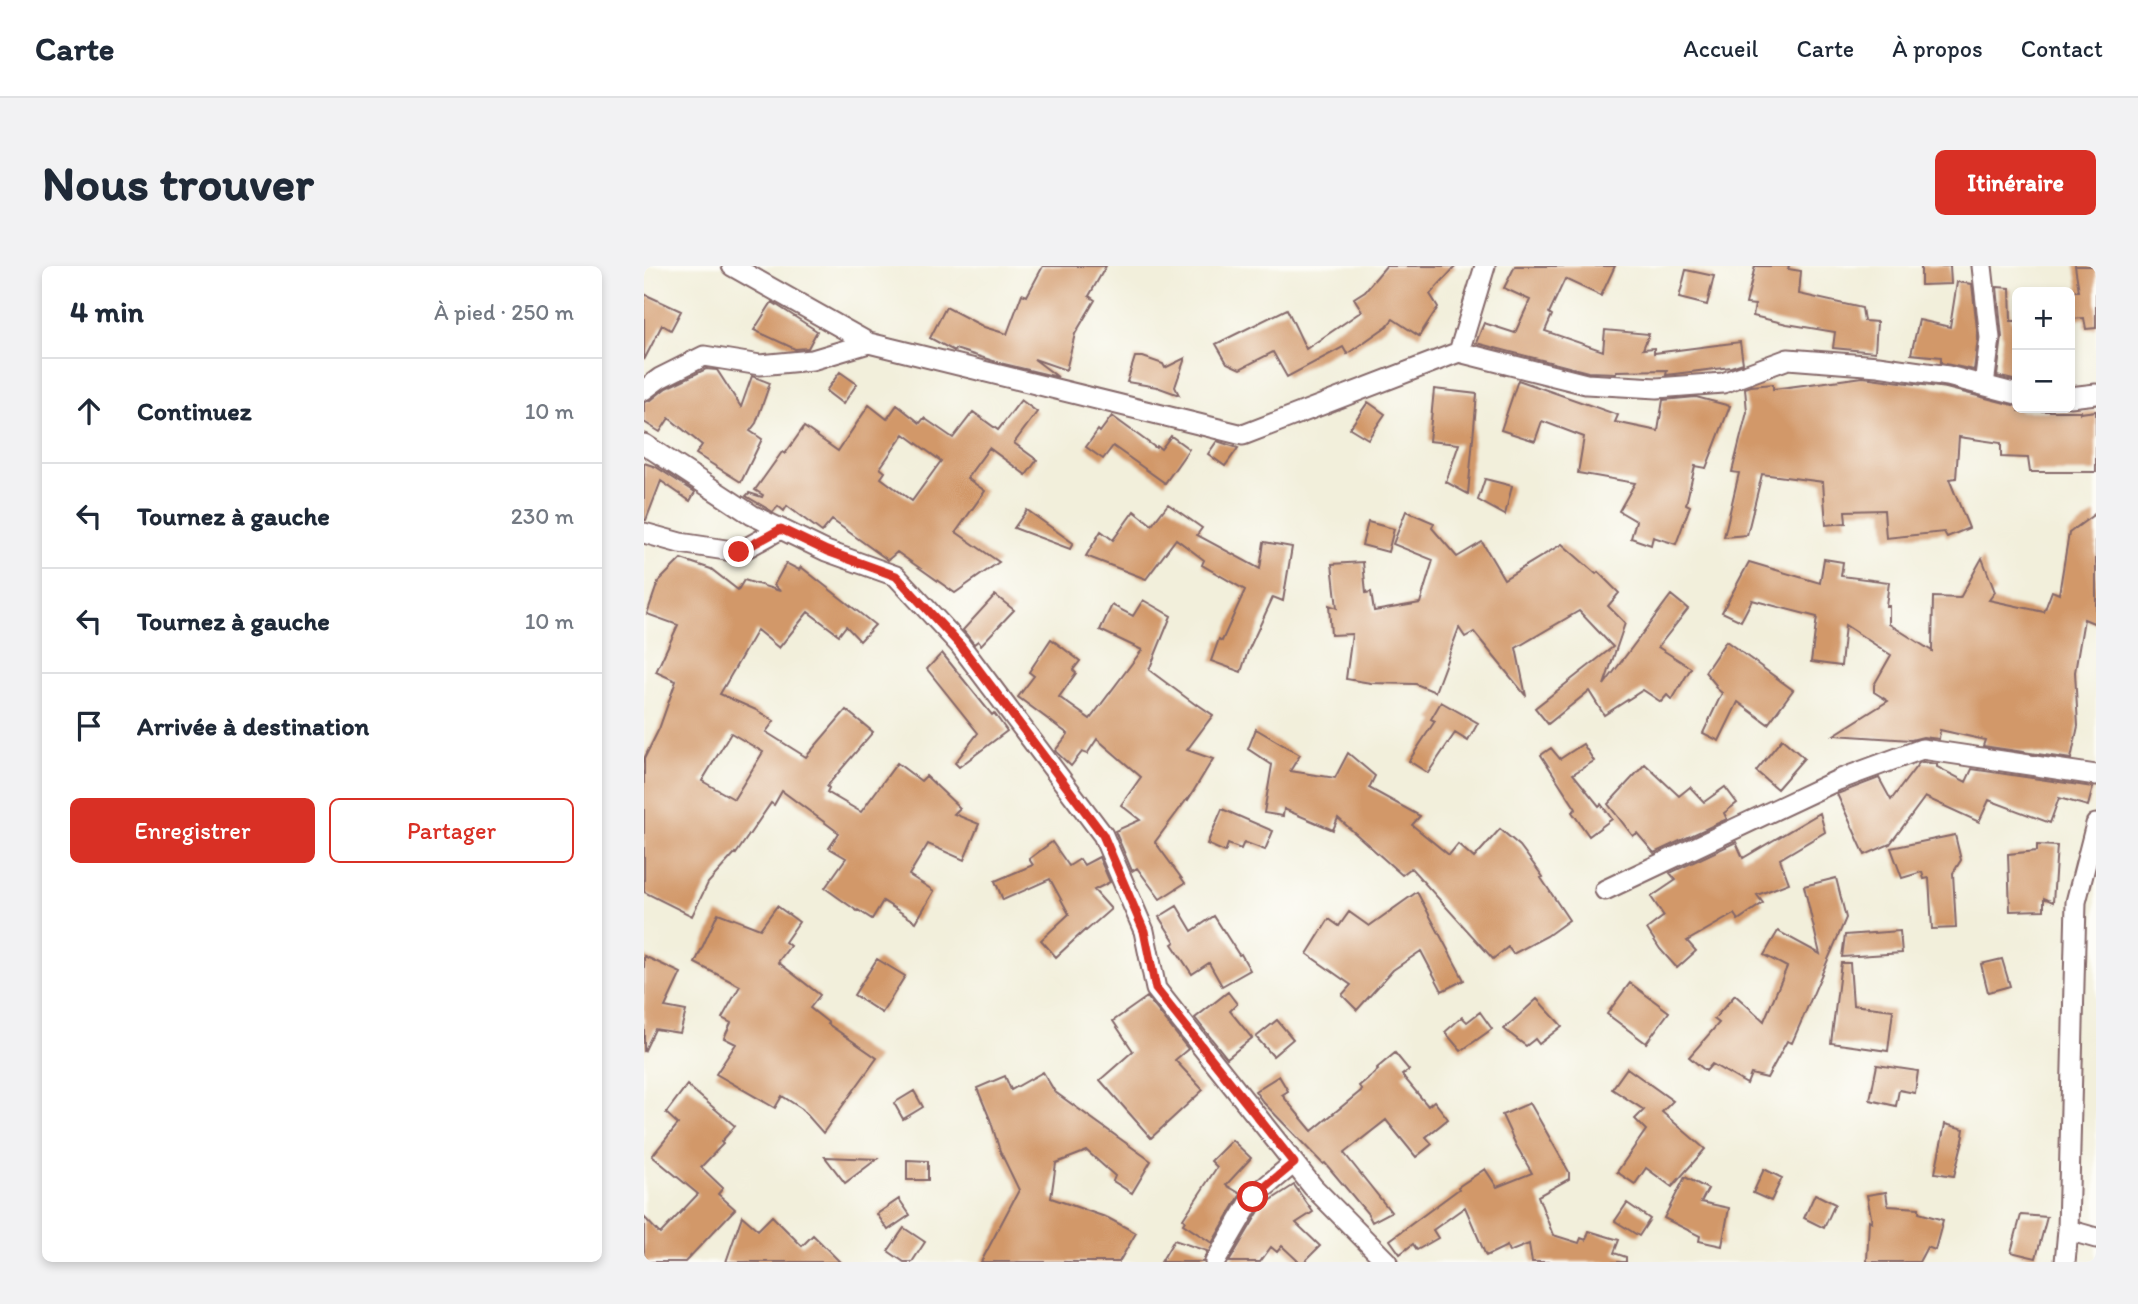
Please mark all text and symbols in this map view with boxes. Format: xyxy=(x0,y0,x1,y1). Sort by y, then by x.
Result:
text: Carte xyxy=(35,29,115,68)
text: Accueil xyxy=(1683,34,1758,63)
text: Carte xyxy=(1796,34,1854,63)
text: À propos xyxy=(1892,34,1983,63)
text: Contact xyxy=(2021,34,2103,63)
button: Itinéraire xyxy=(1935,150,2096,215)
text: Nous trouver xyxy=(42,153,314,212)
map controls xyxy=(2012,287,2075,413)
button: + xyxy=(2012,287,2075,350)
text: 4 min xyxy=(70,293,144,330)
text: À pied · 250 m xyxy=(434,298,574,326)
button: − xyxy=(2012,350,2075,413)
icon: ahead xyxy=(70,392,108,430)
text: Continuez xyxy=(137,395,252,427)
text: 10 m xyxy=(525,397,574,425)
icon: left xyxy=(70,497,108,535)
text: Tournez à gauche xyxy=(137,500,330,532)
text: 230 m xyxy=(511,502,574,530)
route end xyxy=(723,536,754,567)
icon: left xyxy=(70,602,108,640)
text: Tournez à gauche xyxy=(137,605,330,637)
text: 10 m xyxy=(525,607,574,635)
icon: arrive xyxy=(70,707,108,745)
text: Arrivée à destination xyxy=(137,710,369,742)
button: Enregistrer xyxy=(70,798,315,863)
button: Partager xyxy=(329,798,574,863)
route start xyxy=(1237,1181,1268,1212)

